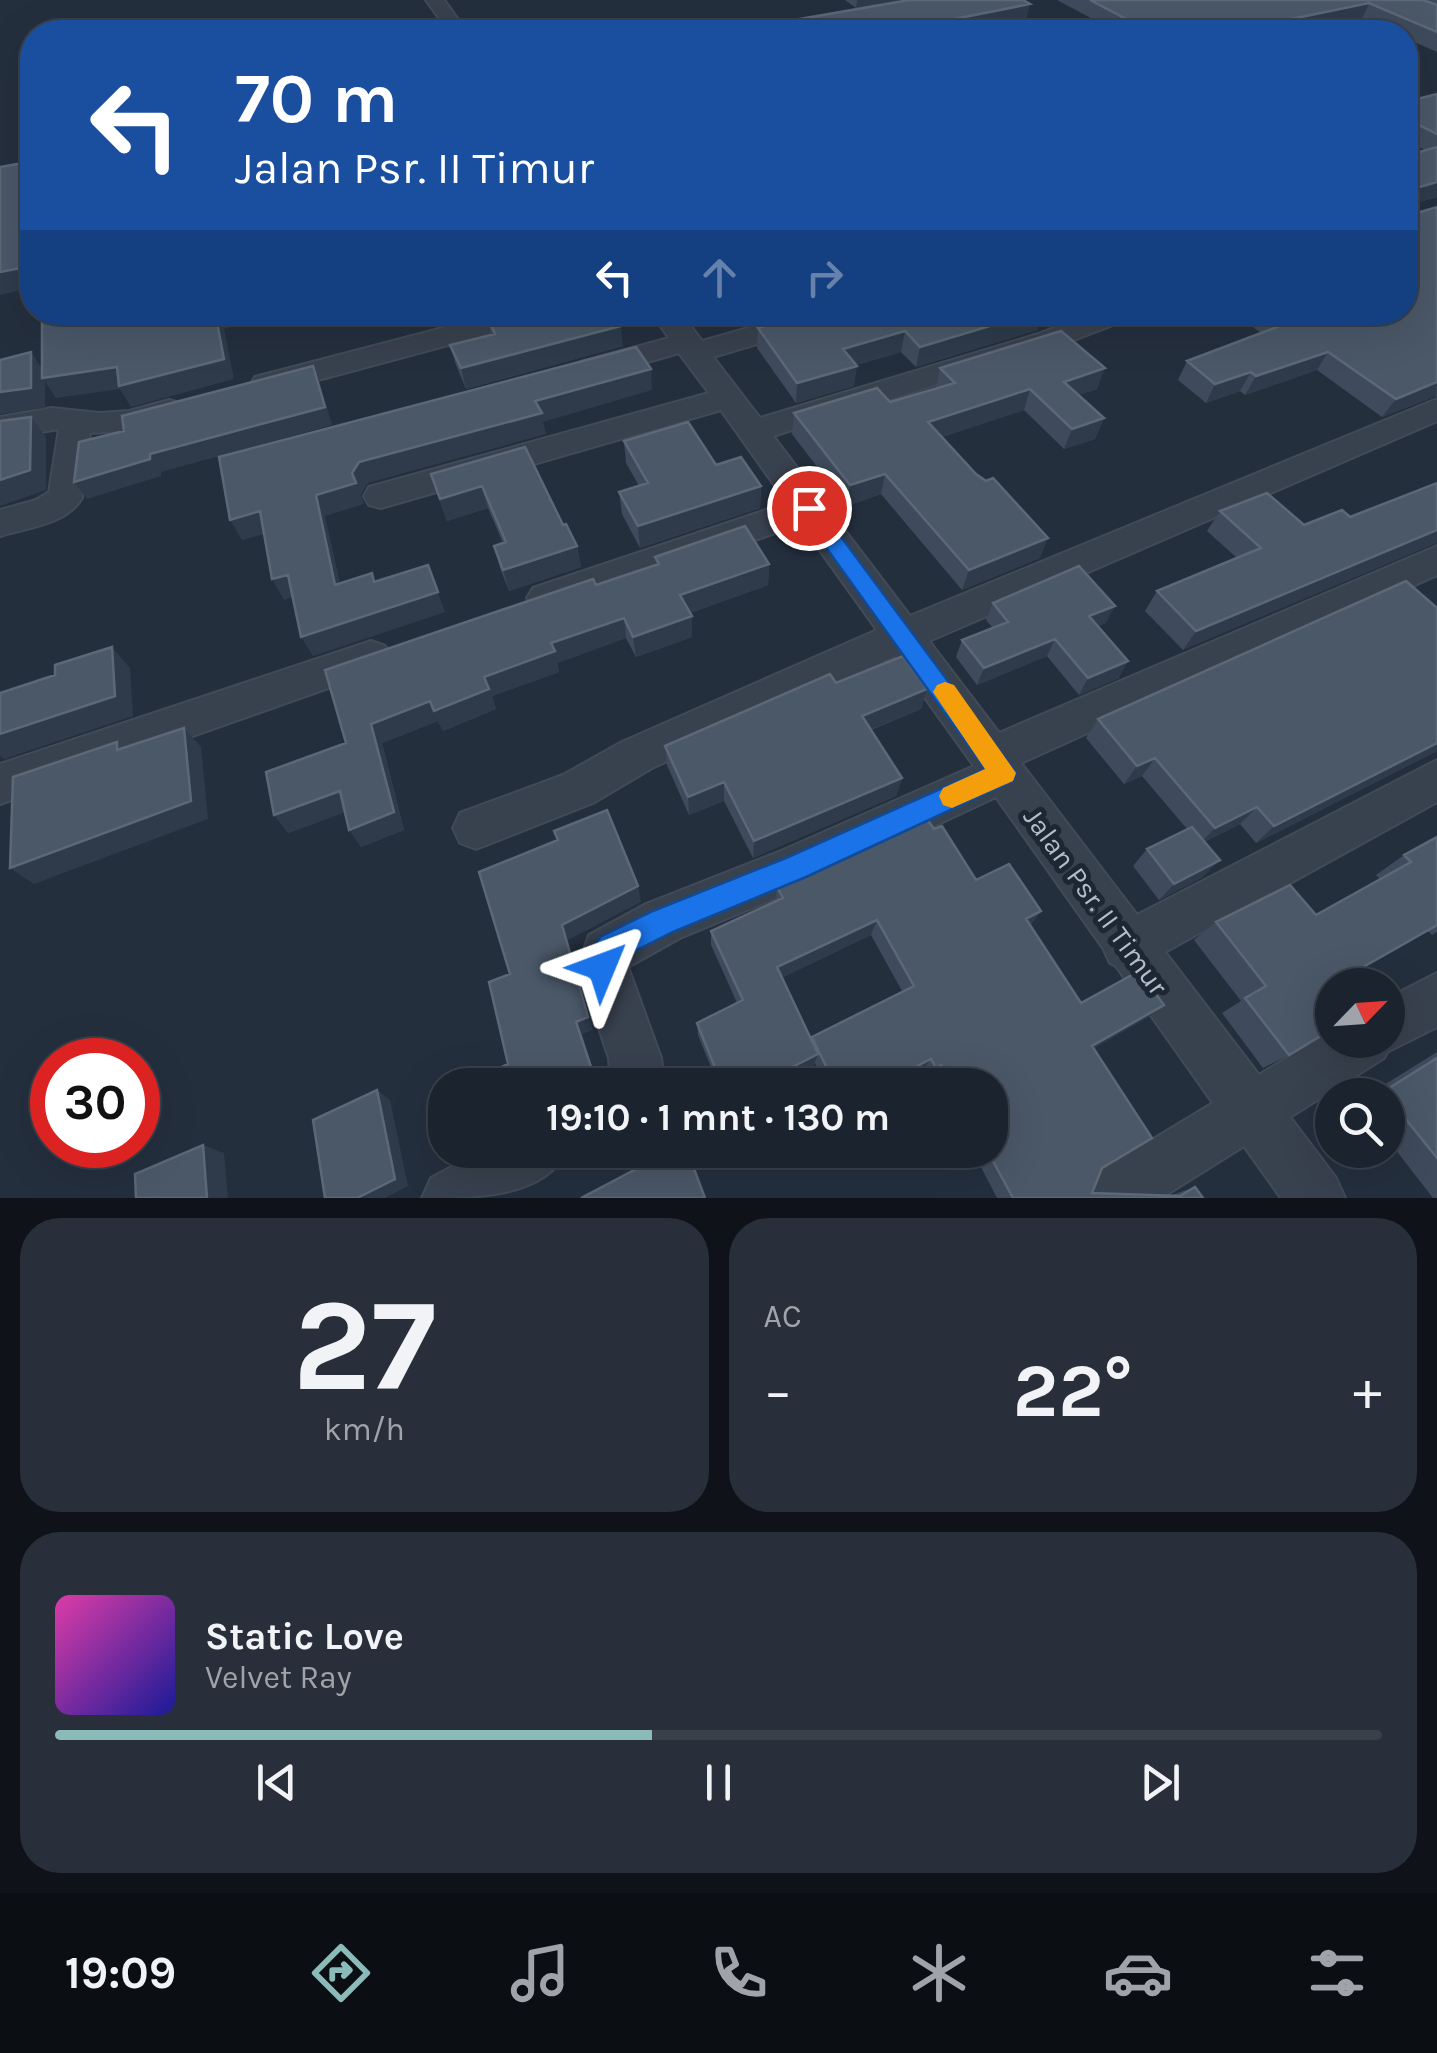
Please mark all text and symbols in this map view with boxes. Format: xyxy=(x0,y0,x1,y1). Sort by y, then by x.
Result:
text: 70 m xyxy=(235,58,398,140)
icon: left xyxy=(70,60,200,190)
text: Jalan Psr. II Timur xyxy=(235,142,594,194)
icon: left xyxy=(587,250,642,305)
icon: ahead xyxy=(692,250,747,305)
icon: right xyxy=(797,250,852,305)
pin xyxy=(767,466,852,551)
icon: arrive xyxy=(782,481,837,536)
street label: Jalan Psr. II Timur xyxy=(1017,801,1175,1002)
position arrow xyxy=(550,915,654,1019)
north arrow xyxy=(1315,968,1405,1058)
map controls xyxy=(1315,968,1405,1168)
speed limit sign: 30 xyxy=(30,1038,160,1168)
button: search xyxy=(1315,1078,1405,1168)
text: 19:10 · 1 mnt · 130 m xyxy=(546,1095,890,1140)
text: 27 xyxy=(293,1270,436,1422)
text: AC xyxy=(764,1298,802,1335)
text: 22° xyxy=(1013,1347,1133,1435)
text: − xyxy=(764,1359,792,1423)
text: + xyxy=(1353,1359,1382,1423)
text: km/h xyxy=(324,1411,405,1448)
text: Static Love xyxy=(205,1614,404,1659)
text: Velvet Ray xyxy=(205,1659,352,1696)
icon: previous xyxy=(249,1755,304,1810)
icon: pause xyxy=(691,1755,746,1810)
icon: next xyxy=(1133,1755,1188,1810)
icon: directions xyxy=(306,1938,376,2008)
icon: music xyxy=(505,1938,575,2008)
icon: phone xyxy=(704,1938,774,2008)
icon: climate xyxy=(904,1938,974,2008)
icon: car xyxy=(1103,1938,1173,2008)
icon: filters xyxy=(1302,1938,1372,2008)
text: 19:09 xyxy=(65,1947,176,1999)

